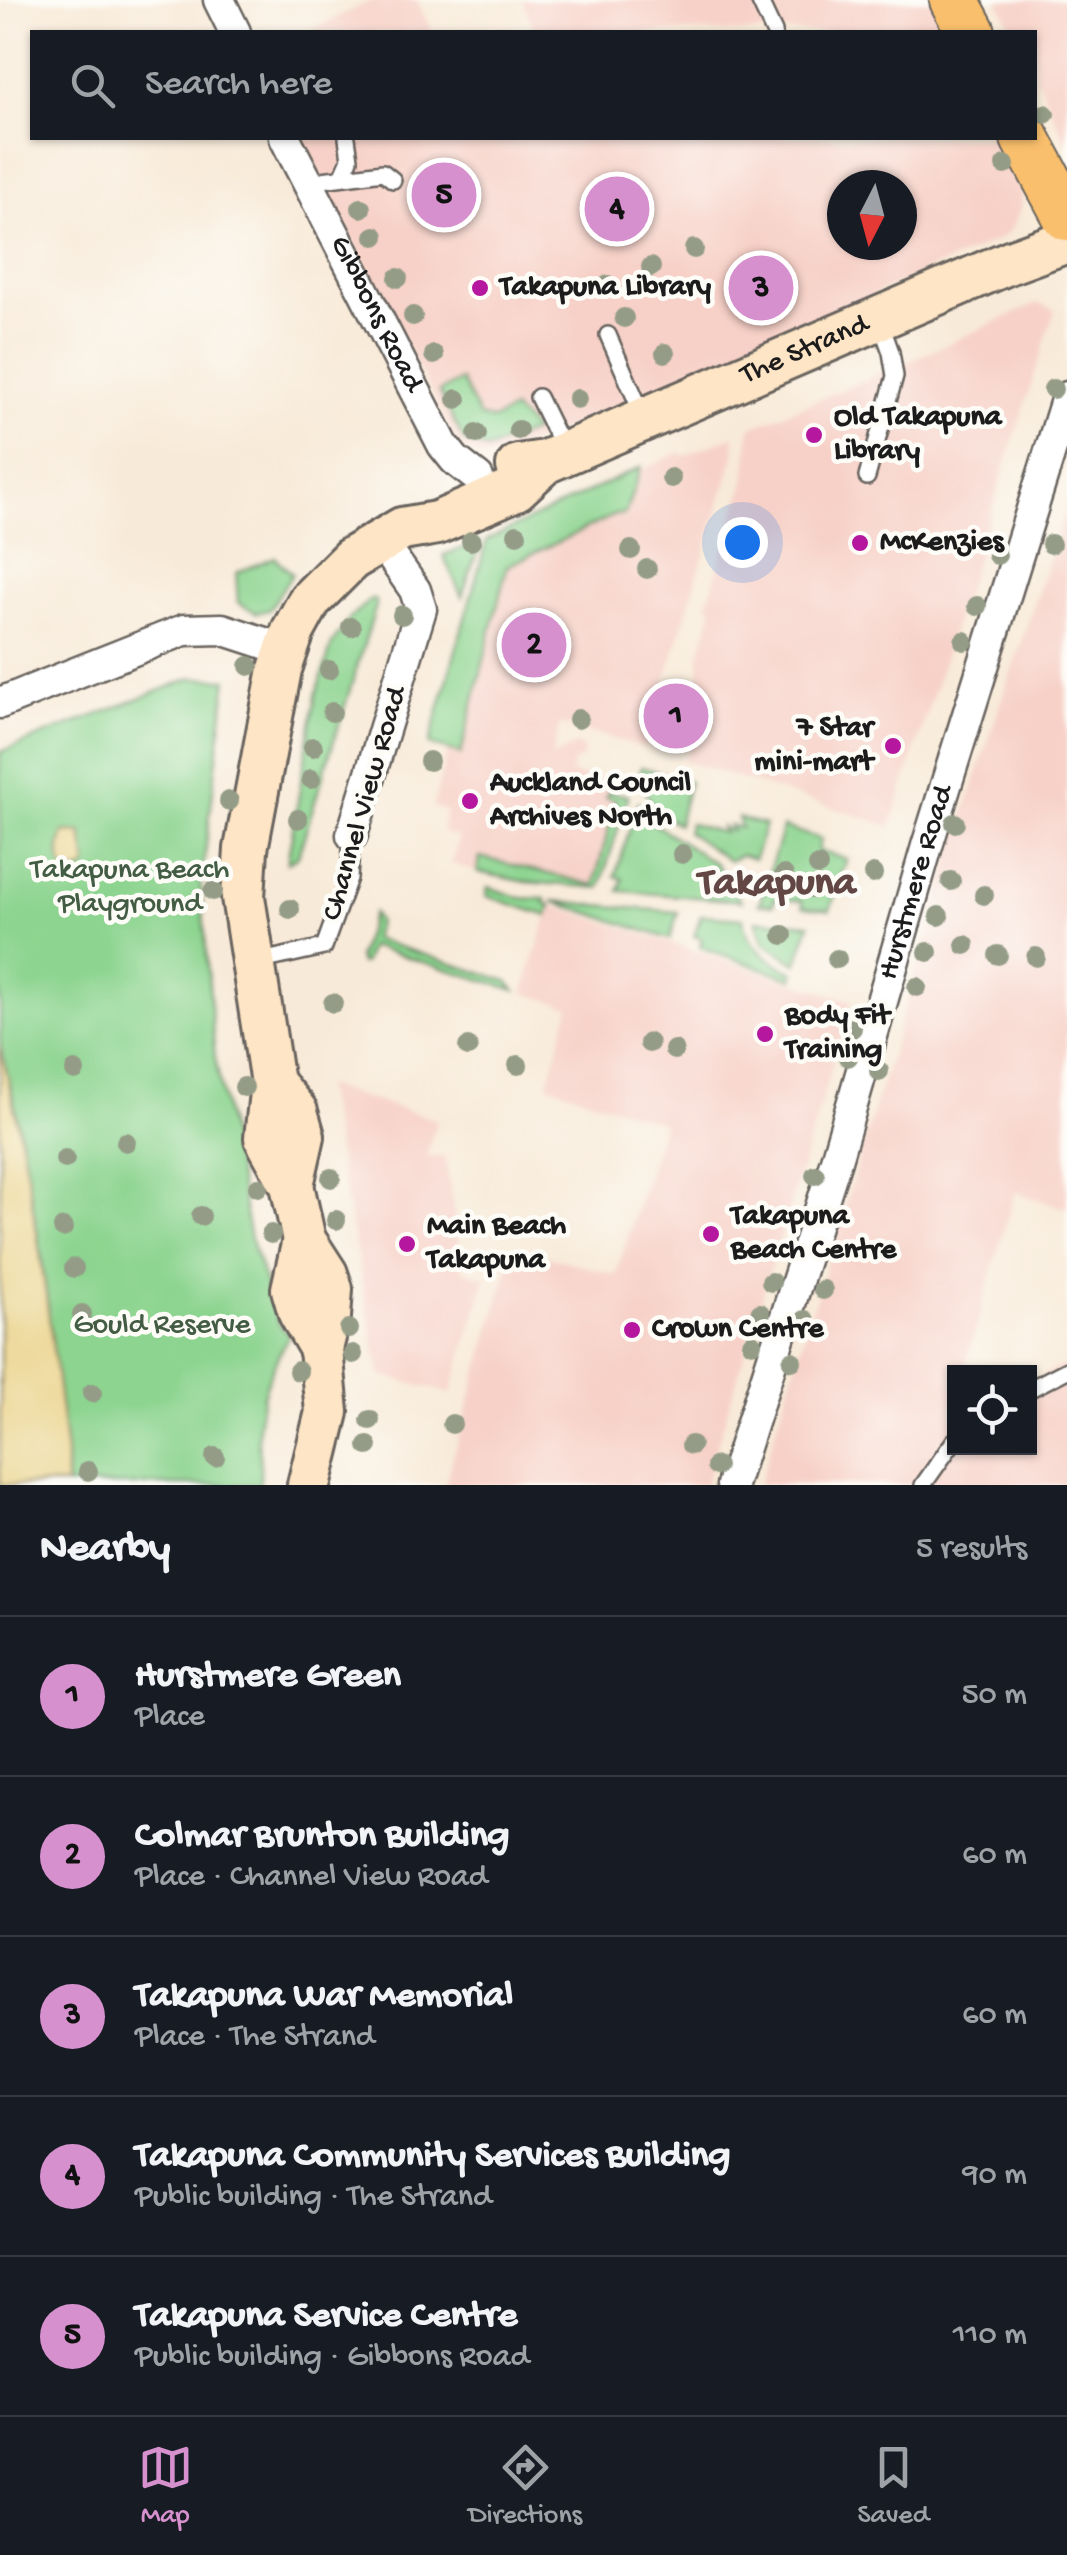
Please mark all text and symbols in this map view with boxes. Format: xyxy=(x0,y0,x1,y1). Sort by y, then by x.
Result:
search box xyxy=(30,30,1037,140)
icon: search xyxy=(65,58,120,113)
text: Search here xyxy=(145,63,332,107)
pin: 5 xyxy=(412,158,476,232)
north arrow xyxy=(827,170,917,260)
pin: 4 xyxy=(584,172,650,246)
street label: Gibbons Road xyxy=(321,230,431,400)
pin: 3 xyxy=(728,250,794,326)
place label: Takapuna Library xyxy=(498,271,711,306)
marker: Takapuna Library xyxy=(469,277,491,299)
street label: The Strand xyxy=(734,306,876,394)
place label: Old Takapuna Library xyxy=(834,401,1003,470)
marker: Old Takapuna Library xyxy=(803,424,825,446)
your location xyxy=(717,517,768,568)
place label: McKenzies xyxy=(880,526,1005,561)
marker: McKenzies xyxy=(849,532,871,554)
pin: 2 xyxy=(502,608,566,682)
pin: 1 xyxy=(644,678,708,754)
street label: Channel View Road xyxy=(316,681,417,925)
place label: 7 Star mini-mart xyxy=(754,712,876,781)
marker: 7 Star mini-mart xyxy=(882,735,904,757)
place label: Auckland Council Archives North xyxy=(489,767,691,836)
street label: Hurstmere Road xyxy=(872,779,963,984)
marker: Auckland Council Archives North xyxy=(459,790,481,812)
park label: Takapuna Beach Playground xyxy=(29,854,229,923)
district label: Takapuna xyxy=(695,861,857,908)
place label: Body Fit Training xyxy=(783,1000,892,1069)
marker: Body Fit Training xyxy=(754,1023,776,1045)
place label: Takapuna Beach Centre xyxy=(729,1200,898,1269)
place label: Main Beach Takapuna xyxy=(425,1210,566,1279)
marker: Takapuna Beach Centre xyxy=(700,1223,722,1245)
marker: Main Beach Takapuna xyxy=(396,1233,418,1255)
park label: Gould Reserve xyxy=(74,1309,251,1344)
place label: Crown Centre xyxy=(652,1313,825,1348)
marker: Crown Centre xyxy=(621,1319,643,1341)
map controls xyxy=(947,1365,1037,1455)
button: locate xyxy=(947,1365,1037,1455)
text: Nearby xyxy=(40,1526,170,1575)
text: 5 results xyxy=(916,1531,1027,1569)
text: Hurstmere Green xyxy=(135,1655,401,1699)
text: 1 xyxy=(66,1677,79,1715)
text: 50 m xyxy=(962,1677,1027,1715)
text: Place xyxy=(135,1699,205,1737)
text: Colmar Brunton Building xyxy=(135,1815,509,1859)
text: 2 xyxy=(65,1837,80,1875)
text: 60 m xyxy=(962,1837,1027,1875)
text: Place · Channel View Road xyxy=(135,1859,487,1897)
text: Takapuna War Memorial xyxy=(135,1975,513,2019)
text: 3 xyxy=(64,1997,81,2035)
text: 60 m xyxy=(962,1997,1027,2035)
text: Place · The Strand xyxy=(135,2019,375,2057)
text: Takapuna Community Services Building xyxy=(135,2135,730,2179)
text: 4 xyxy=(65,2157,80,2195)
text: 90 m xyxy=(963,2157,1027,2195)
text: Public building · The Strand xyxy=(135,2179,492,2217)
text: Takapuna Service Centre xyxy=(135,2295,518,2339)
text: 5 xyxy=(64,2317,81,2355)
text: 110 m xyxy=(953,2317,1027,2355)
text: Public building · Gibbons Road xyxy=(135,2339,529,2377)
tab: Map xyxy=(138,2440,193,2533)
tab: Directions xyxy=(468,2440,582,2533)
tab: Saved xyxy=(857,2440,929,2533)

